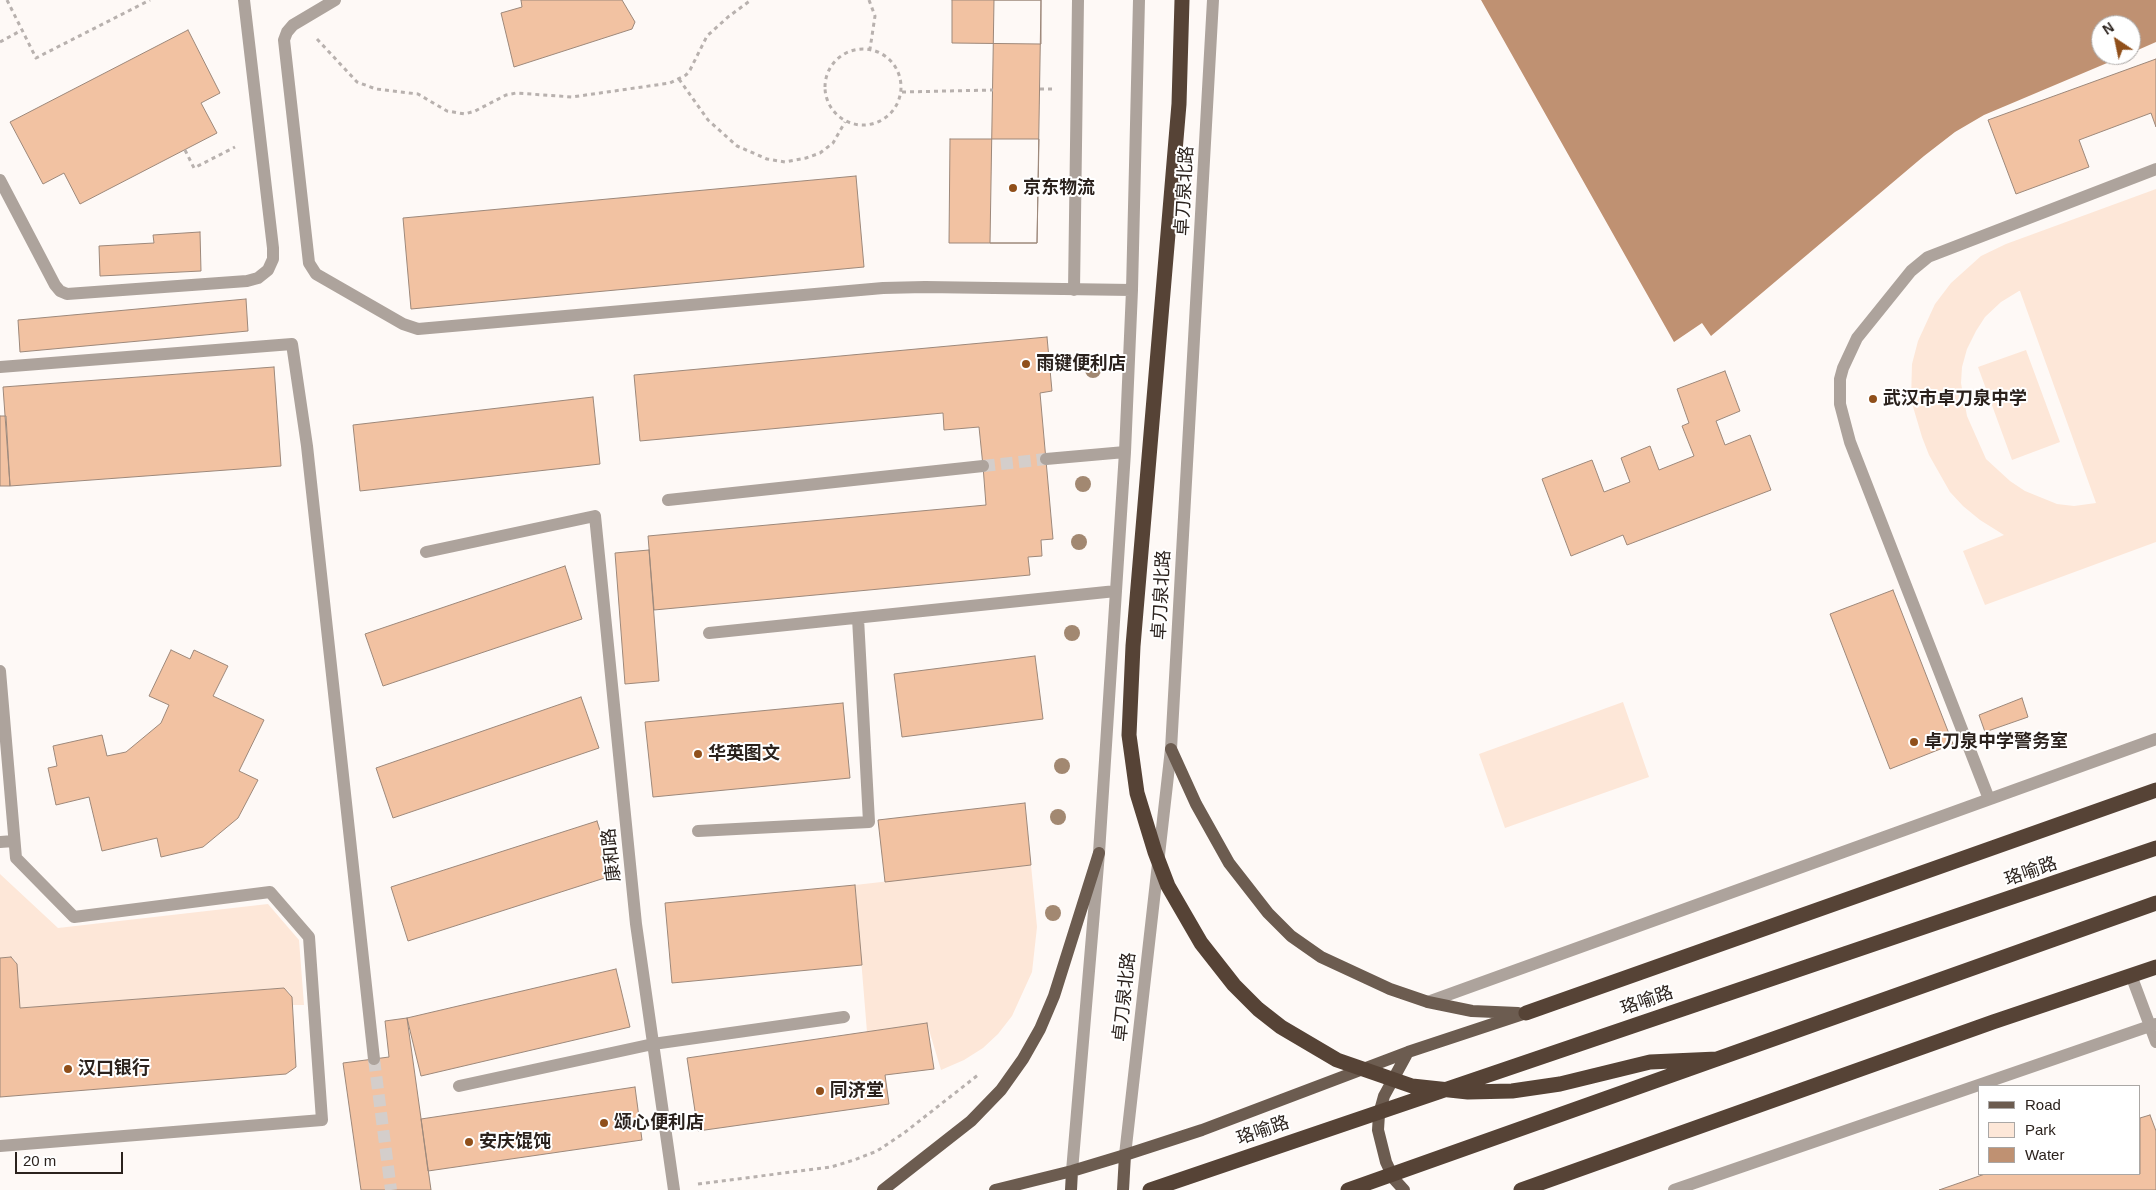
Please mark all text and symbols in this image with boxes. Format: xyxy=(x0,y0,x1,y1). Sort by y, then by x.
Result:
north arrow xyxy=(2091,15,2141,65)
text: N xyxy=(2100,19,2117,38)
street label: 卓刀泉北路 xyxy=(1172,145,1198,237)
place label: 京东物流 xyxy=(1023,177,1095,199)
marker: 京东物流 xyxy=(1007,182,1019,194)
place label: 雨键便利店 xyxy=(1036,353,1126,375)
marker: 雨键便利店 xyxy=(1020,358,1032,370)
place label: 武汉市卓刀泉中学 xyxy=(1883,388,2027,410)
marker: 武汉市卓刀泉中学 xyxy=(1867,393,1879,405)
street label: 卓刀泉北路 xyxy=(1149,549,1175,641)
place label: 卓刀泉中学警务室 xyxy=(1924,731,2068,753)
marker: 卓刀泉中学警务室 xyxy=(1908,736,1920,748)
place label: 华英图文 xyxy=(708,743,780,765)
marker: 华英图文 xyxy=(692,748,704,760)
street label: 康和路 xyxy=(598,827,626,883)
street label: 珞喻路 xyxy=(2002,853,2060,891)
street label: 卓刀泉北路 xyxy=(1110,951,1140,1043)
street label: 珞喻路 xyxy=(1618,982,1676,1020)
place label: 汉口银行 xyxy=(78,1058,150,1080)
marker: 汉口银行 xyxy=(62,1063,74,1075)
place label: 同济堂 xyxy=(830,1080,884,1102)
marker: 同济堂 xyxy=(814,1085,826,1097)
legend xyxy=(1978,1085,2141,1175)
text: Road xyxy=(2025,1096,2061,1113)
place label: 颂心便利店 xyxy=(614,1112,704,1134)
street label: 珞喻路 xyxy=(1234,1112,1292,1150)
marker: 颂心便利店 xyxy=(598,1117,610,1129)
text: Park xyxy=(2025,1121,2056,1138)
place label: 安庆馄饨 xyxy=(479,1131,551,1153)
marker: 安庆馄饨 xyxy=(463,1136,475,1148)
scale bar xyxy=(18,1142,125,1174)
text: Water xyxy=(2025,1146,2064,1163)
text: 20 m xyxy=(23,1152,56,1169)

